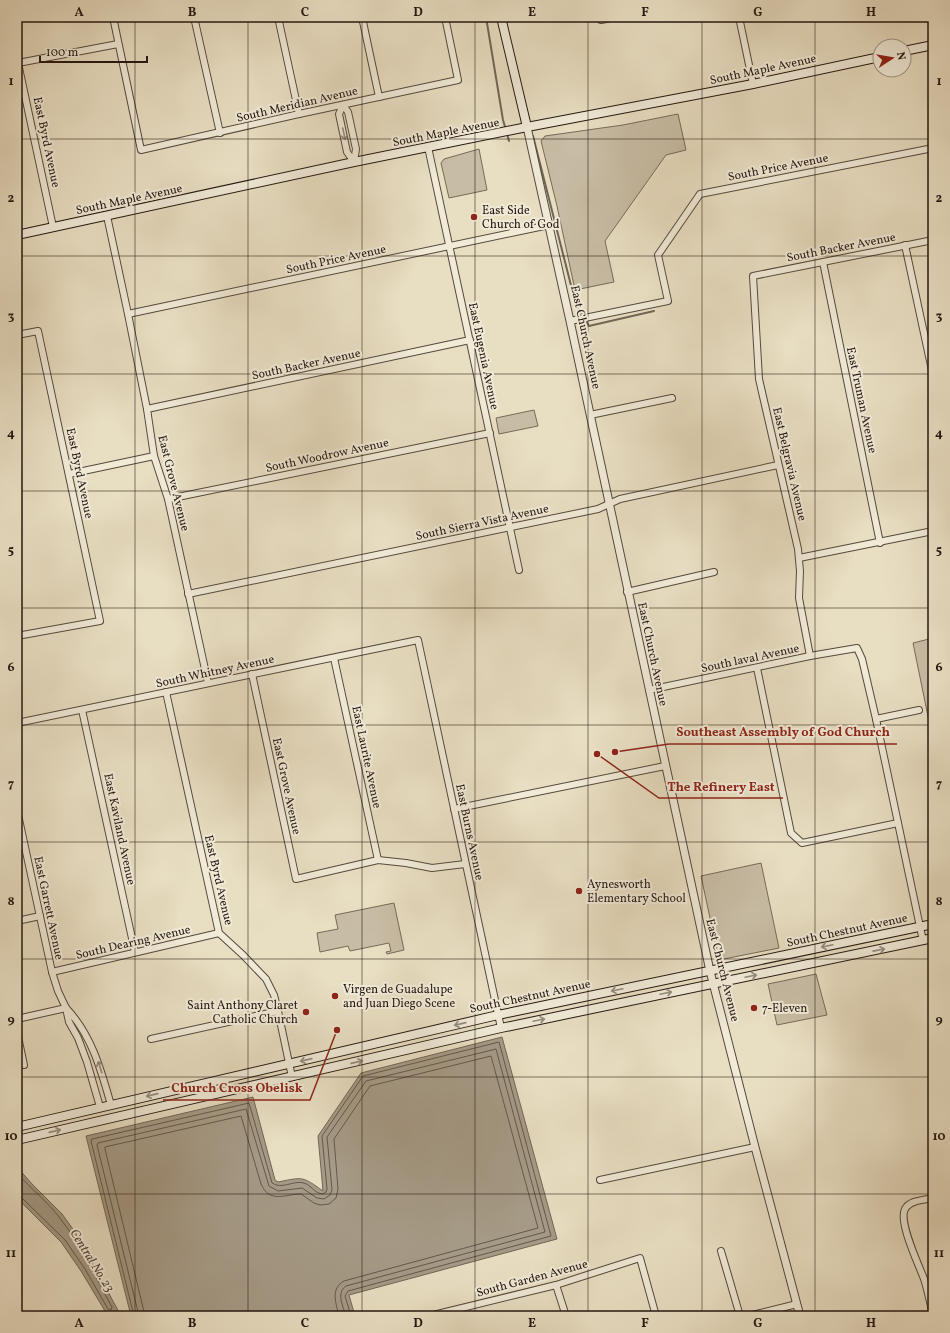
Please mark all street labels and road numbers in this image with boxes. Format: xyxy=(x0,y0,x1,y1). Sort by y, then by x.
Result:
street label: South Maple Avenue xyxy=(709,51,818,89)
street label: South Meridian Avenue xyxy=(235,83,360,127)
street label: East Byrd Avenue xyxy=(29,95,64,189)
street label: South Maple Avenue xyxy=(391,115,501,151)
street label: South Price Avenue xyxy=(727,150,830,186)
street label: South Maple Avenue xyxy=(75,181,184,219)
street label: South Backer Avenue xyxy=(785,230,897,266)
street label: South Price Avenue xyxy=(285,241,388,278)
street label: East Church Avenue xyxy=(566,284,604,391)
street label: East Eugenia Avenue xyxy=(464,301,502,412)
street label: South Backer Avenue xyxy=(250,346,362,384)
street label: East Truman Avenue xyxy=(842,346,880,455)
street label: East Belgravia Avenue xyxy=(768,406,810,523)
street label: East Byrd Avenue xyxy=(62,426,97,520)
street label: East Grove Avenue xyxy=(153,433,193,533)
street label: South Woodrow Avenue xyxy=(264,435,391,477)
street label: South Sierra Vista Avenue xyxy=(414,501,551,545)
street label: East Church Avenue xyxy=(633,601,671,708)
street label: South laval Avenue xyxy=(699,641,801,677)
street label: South Whitney Avenue xyxy=(155,652,276,692)
street label: East Laurite Avenue xyxy=(347,704,385,810)
street label: East Grove Avenue xyxy=(268,736,304,836)
street label: East Kaviland Avenue xyxy=(99,772,139,887)
street label: East Burns Avenue xyxy=(451,783,487,882)
street label: East Byrd Avenue xyxy=(200,833,236,927)
street label: East Garrett Avenue xyxy=(29,855,67,962)
street label: South Chestnut Avenue xyxy=(785,910,910,952)
street label: East Church Avenue xyxy=(701,917,743,1024)
street label: South Dearing Avenue xyxy=(74,922,193,964)
street label: South Chestnut Avenue xyxy=(468,976,593,1018)
street label: South Garden Avenue xyxy=(475,1256,590,1302)

